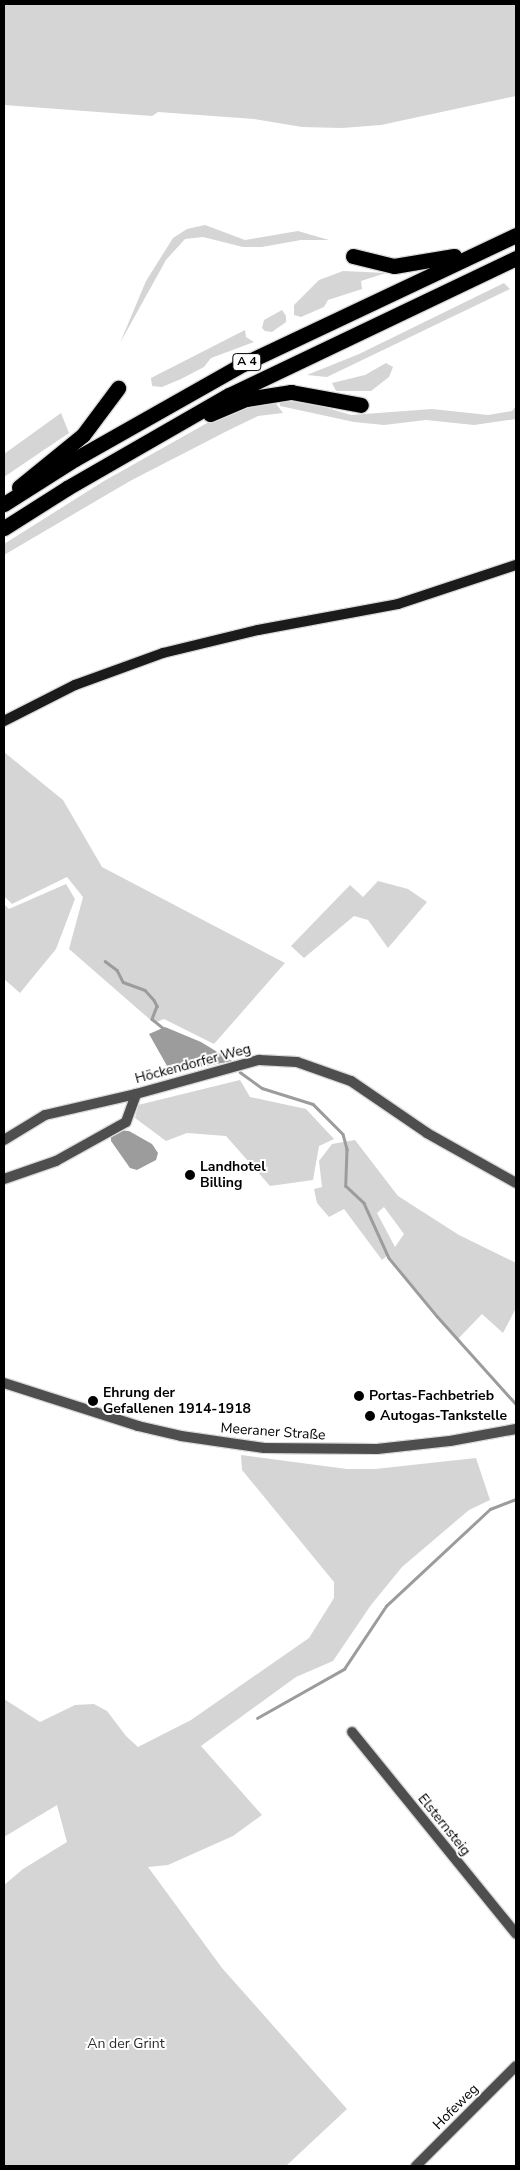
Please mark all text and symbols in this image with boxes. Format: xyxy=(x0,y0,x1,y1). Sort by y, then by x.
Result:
road number: A 4 xyxy=(232,352,262,372)
street label: Höckendorfer Weg xyxy=(133,1040,253,1088)
place label: Landhotel Billing xyxy=(200,1159,266,1192)
marker: Landhotel Billing xyxy=(184,1169,196,1181)
place label: Ehrung der Gefallenen 1914-1918 xyxy=(103,1385,251,1418)
place label: Portas-Fachbetrieb xyxy=(369,1388,494,1404)
marker: Portas-Fachbetrieb xyxy=(353,1390,365,1402)
marker: Ehrung der Gefallenen 1914-1918 xyxy=(87,1395,99,1407)
place label: Autogas-Tankstelle xyxy=(380,1408,507,1424)
marker: Autogas-Tankstelle xyxy=(364,1410,376,1422)
street label: Meeraner Straße xyxy=(220,1420,326,1444)
street label: Elsternsteig xyxy=(414,1791,474,1859)
park label: An der Grint xyxy=(87,2036,165,2052)
street label: Hofeweg xyxy=(430,2081,482,2133)

